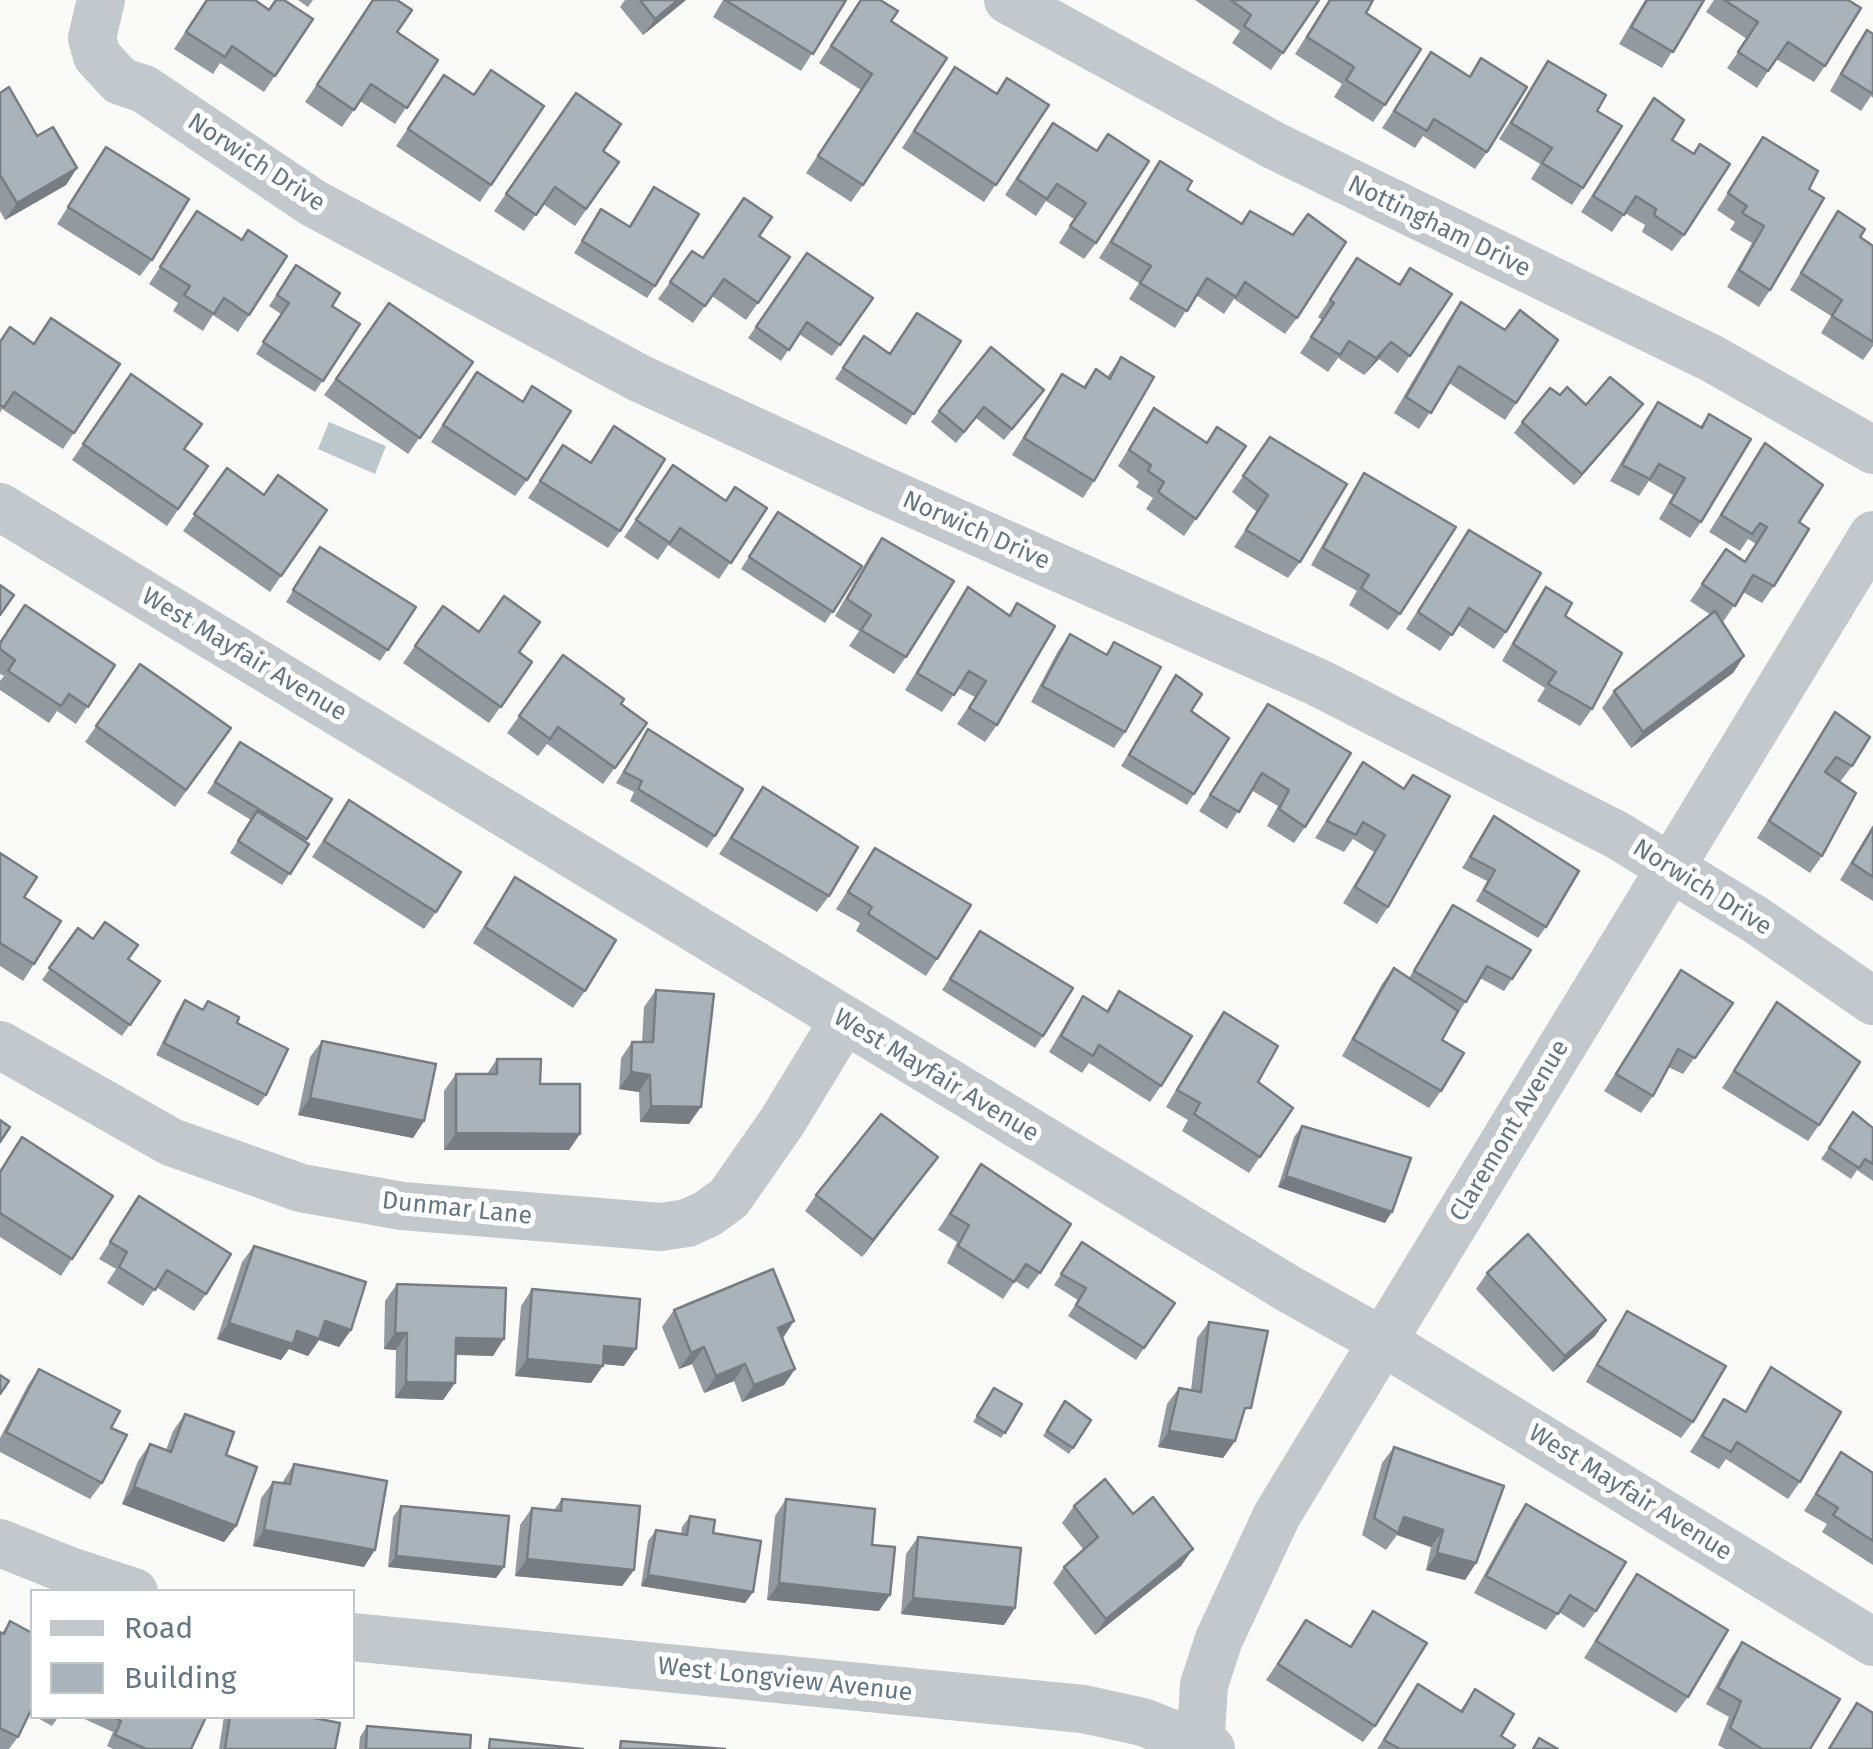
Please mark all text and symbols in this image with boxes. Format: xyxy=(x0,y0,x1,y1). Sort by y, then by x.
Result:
street label: Norwich Drive xyxy=(182,107,330,219)
street label: Nottingham Drive xyxy=(1343,170,1535,284)
street label: Norwich Drive xyxy=(898,485,1054,577)
street label: West Mayfair Avenue xyxy=(136,582,352,728)
street label: Norwich Drive xyxy=(1627,833,1777,943)
street label: West Mayfair Avenue xyxy=(828,1003,1044,1149)
street label: Claremont Avenue xyxy=(1444,1035,1576,1227)
street label: Dunmar Lane xyxy=(381,1186,533,1232)
street label: West Mayfair Avenue xyxy=(1523,1418,1737,1568)
legend xyxy=(30,1589,355,1719)
text: Road xyxy=(124,1610,193,1646)
street label: West Longview Avenue xyxy=(656,1652,914,1708)
text: Building xyxy=(124,1660,236,1696)

